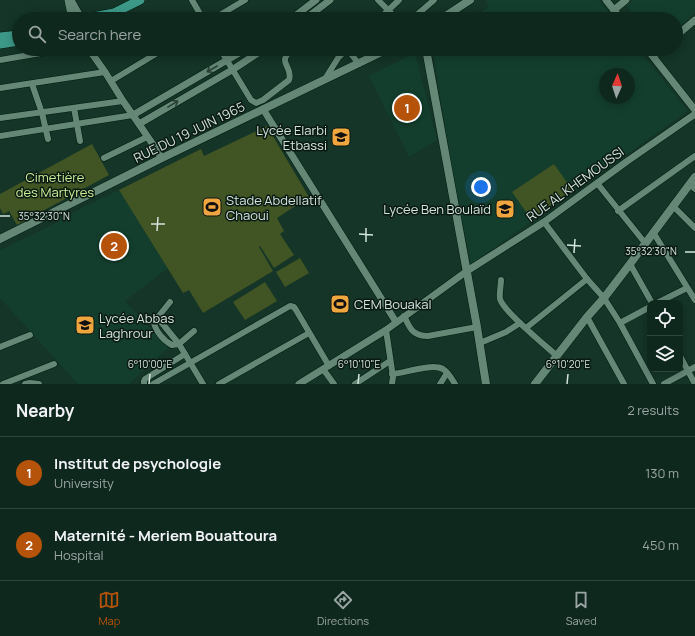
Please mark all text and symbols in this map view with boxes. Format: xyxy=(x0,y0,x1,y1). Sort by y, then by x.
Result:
search box xyxy=(12,12,683,56)
icon: search xyxy=(26,23,48,45)
text: Search here xyxy=(58,24,141,45)
one-way arrow xyxy=(206,65,218,73)
north arrow xyxy=(599,68,635,104)
pin: 1 xyxy=(394,93,420,123)
street label: RUE DU 19 JUIN 1965 xyxy=(130,97,248,167)
one-way arrow xyxy=(167,99,179,107)
place label: Lycée Elarbi Etbassi xyxy=(256,121,327,154)
school or university icon: Lycée Elarbi Etbassi xyxy=(330,126,352,148)
street label: RUE AL KHEMOUSSI xyxy=(523,142,627,226)
park label: Cimetière des Martyres xyxy=(16,168,94,201)
your location xyxy=(471,177,491,197)
place label: Stade Abdellatif Chaoui xyxy=(226,191,322,224)
sports icon: Stade Abdellatif Chaoui xyxy=(201,196,223,218)
school or university icon: Lycée Ben Boulaïd xyxy=(494,198,516,220)
place label: Lycée Ben Boulaïd xyxy=(383,200,491,218)
text: 35°32'30"N xyxy=(18,209,70,223)
pin: 2 xyxy=(101,231,127,261)
text: 35°32'30"N xyxy=(625,244,677,258)
sports icon: CEM Bouakal xyxy=(329,293,351,315)
place label: CEM Bouakal xyxy=(354,295,432,313)
map controls xyxy=(647,300,683,372)
button: locate xyxy=(647,300,683,336)
place label: Lycée Abbas Laghrour xyxy=(99,309,174,342)
school or university icon: Lycée Abbas Laghrour xyxy=(74,314,96,336)
button: layers xyxy=(647,336,683,372)
text: 6°10'00"E xyxy=(128,357,173,371)
text: 6°10'10"E xyxy=(338,357,381,371)
text: 6°10'20"E xyxy=(546,357,590,371)
text: Nearby xyxy=(16,399,74,422)
text: 2 results xyxy=(627,401,679,419)
text: Institut de psychologie xyxy=(54,453,221,474)
text: 1 xyxy=(26,464,32,482)
text: 130 m xyxy=(645,464,679,482)
text: University xyxy=(54,474,114,492)
text: Maternité - Meriem Bouattoura xyxy=(54,525,277,546)
text: 2 xyxy=(25,536,33,554)
text: 450 m xyxy=(642,536,679,554)
text: Hospital xyxy=(54,546,104,564)
tab: Map xyxy=(98,589,120,628)
tab: Directions xyxy=(317,589,369,628)
tab: Saved xyxy=(566,589,597,628)

